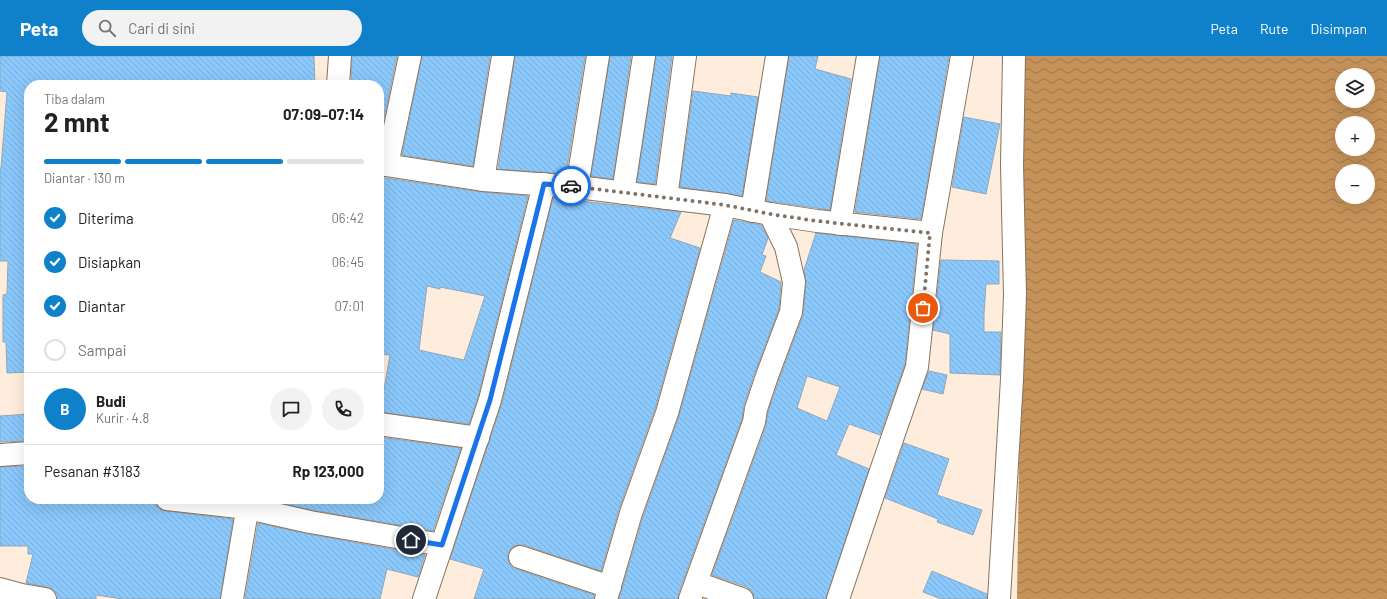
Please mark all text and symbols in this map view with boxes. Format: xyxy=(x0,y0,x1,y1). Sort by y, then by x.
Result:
search box xyxy=(82,10,362,46)
text: Peta xyxy=(20,17,58,40)
icon: search xyxy=(96,17,118,39)
text: Cari di sini xyxy=(128,19,195,37)
text: Peta xyxy=(1210,20,1238,37)
text: Rute xyxy=(1260,20,1288,37)
text: Disimpan xyxy=(1310,20,1367,37)
map controls xyxy=(1335,68,1375,204)
button: layers xyxy=(1335,68,1375,108)
text: Tiba dalam xyxy=(44,91,105,107)
text: 07:09–07:14 xyxy=(283,105,364,123)
text: 2 mnt xyxy=(44,106,110,137)
button: + xyxy=(1335,116,1375,156)
button: − xyxy=(1335,164,1375,204)
courier xyxy=(551,166,591,206)
text: Diantar · 130 m xyxy=(44,170,125,186)
icon: car xyxy=(560,175,582,197)
icon: check xyxy=(44,207,66,229)
text: Diterima xyxy=(78,209,134,227)
text: 06:42 xyxy=(331,210,364,226)
icon: check xyxy=(44,251,66,273)
text: Disiapkan xyxy=(78,253,141,271)
text: 06:45 xyxy=(332,254,364,270)
pin xyxy=(906,291,940,325)
icon: check xyxy=(44,295,66,317)
text: Diantar xyxy=(78,297,125,315)
icon: bag xyxy=(912,297,934,319)
text: 07:01 xyxy=(335,298,364,314)
text: Sampai xyxy=(78,341,127,359)
button: chat xyxy=(270,388,312,430)
button: phone xyxy=(322,388,364,430)
text: Budi xyxy=(96,392,126,410)
text: B xyxy=(60,400,70,418)
text: Kurir · 4.8 xyxy=(96,410,149,426)
text: Pesanan #3183 xyxy=(44,462,140,480)
text: Rp 123,000 xyxy=(292,462,364,480)
pin xyxy=(394,523,428,557)
icon: home xyxy=(400,529,422,551)

